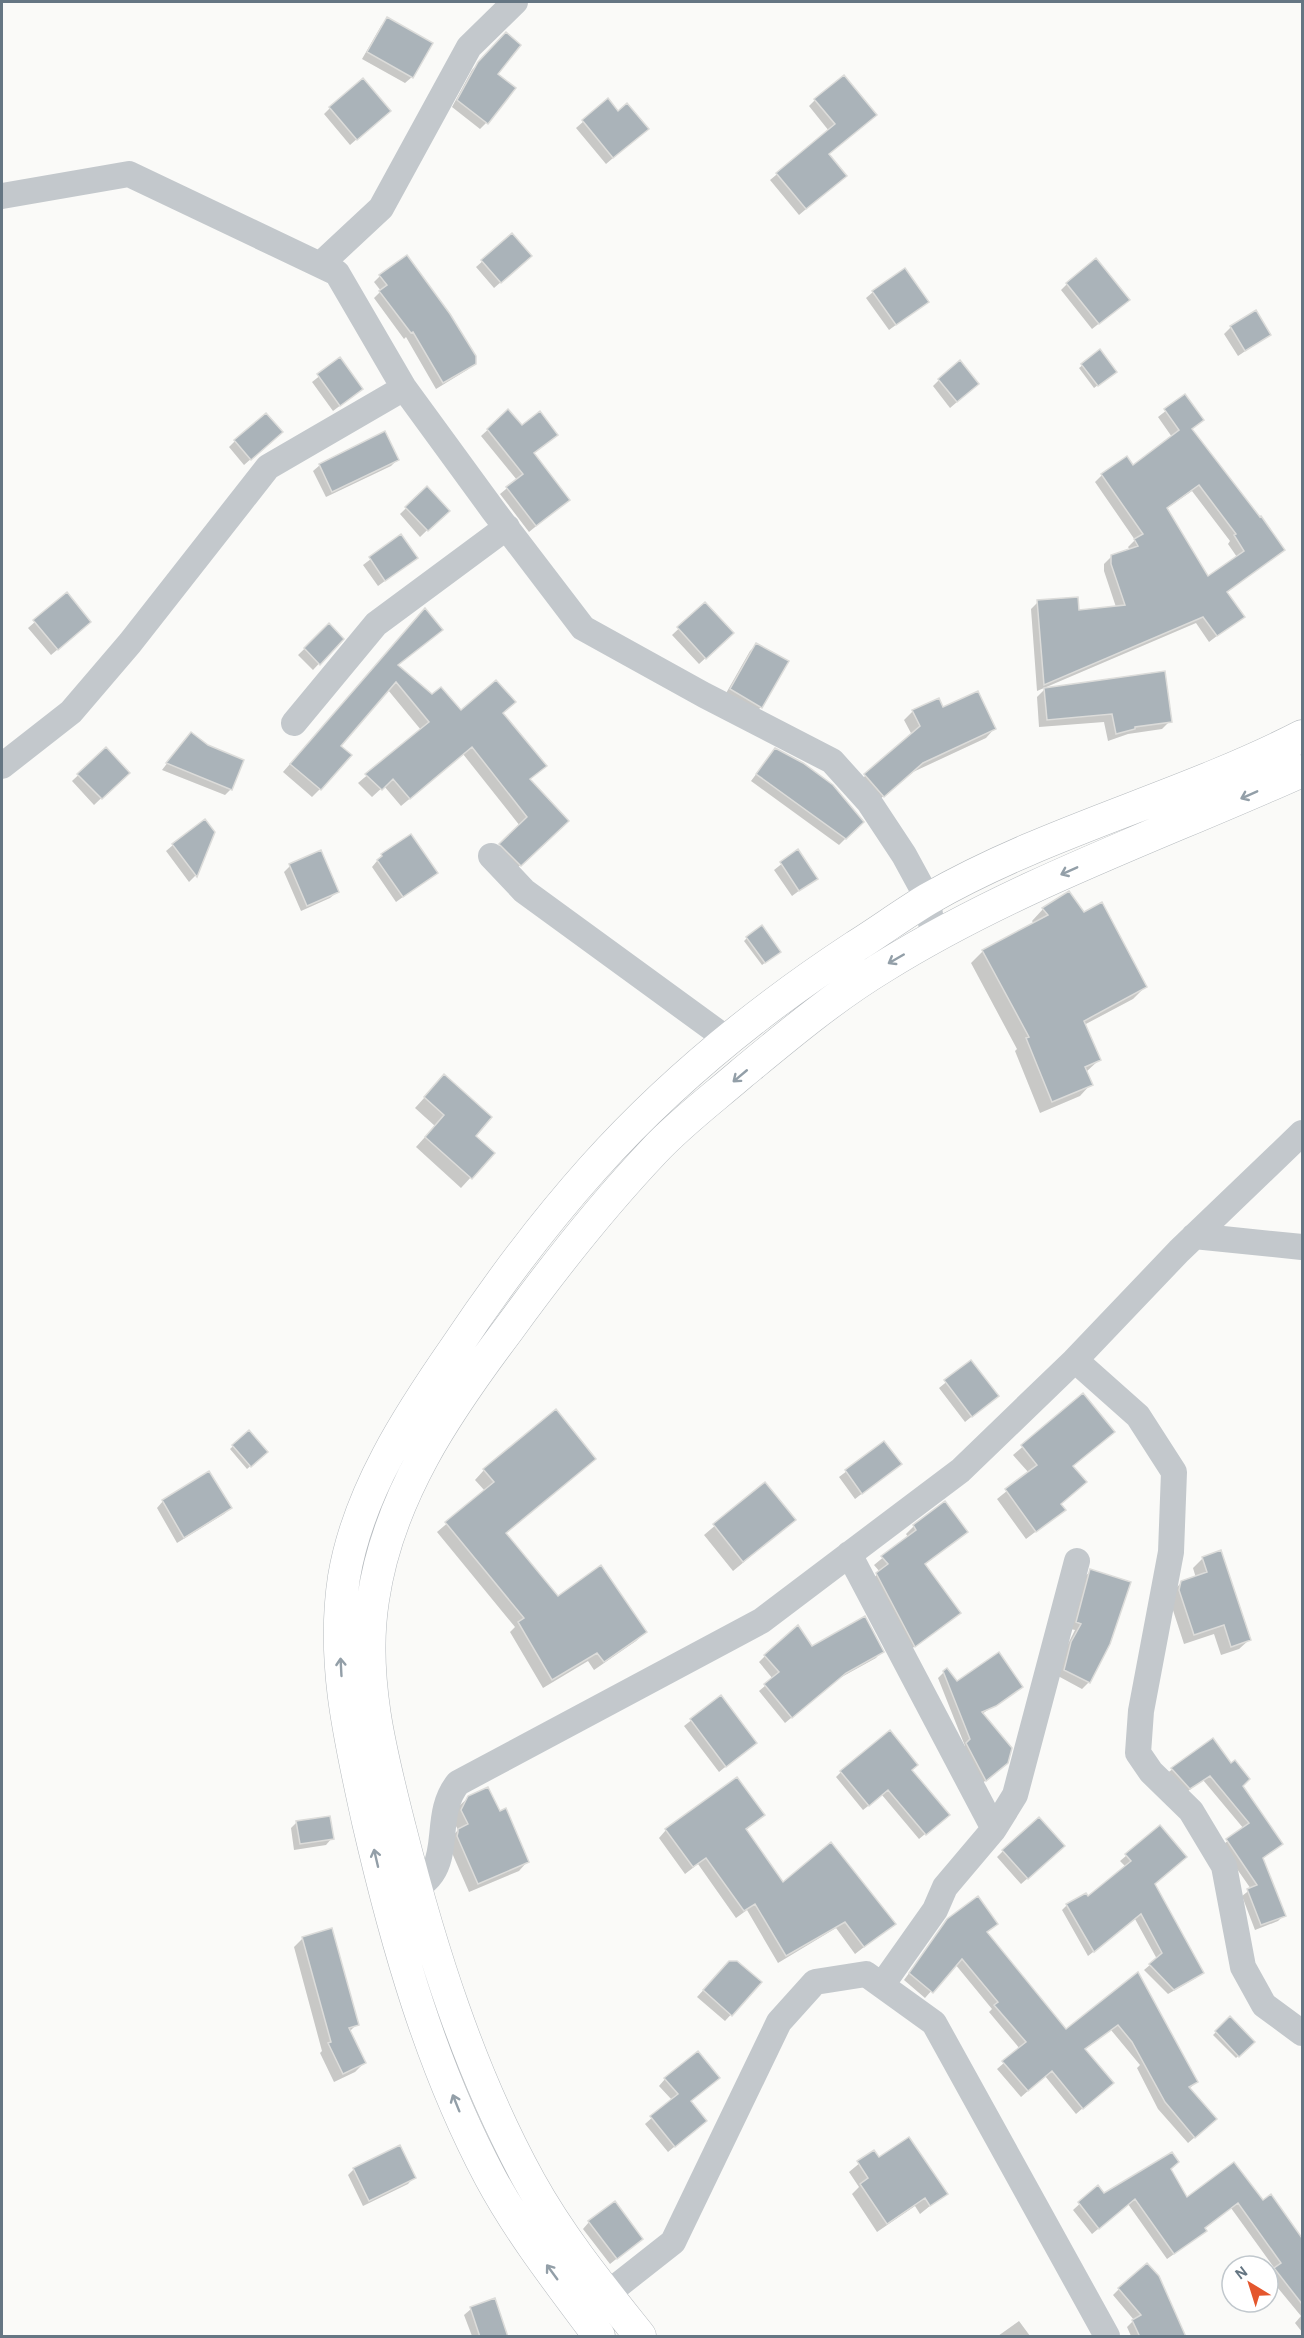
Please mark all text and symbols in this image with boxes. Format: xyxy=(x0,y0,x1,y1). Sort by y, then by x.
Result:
one-way arrow xyxy=(1240,790,1259,801)
one-way arrow xyxy=(1061,866,1079,877)
one-way arrow xyxy=(888,954,905,966)
one-way arrow xyxy=(732,1069,748,1082)
one-way arrow xyxy=(336,1657,347,1677)
one-way arrow xyxy=(370,1849,382,1868)
one-way arrow xyxy=(450,2095,461,2113)
north arrow xyxy=(1220,2254,1280,2314)
text: N xyxy=(1232,2263,1251,2283)
one-way arrow xyxy=(546,2265,558,2281)

